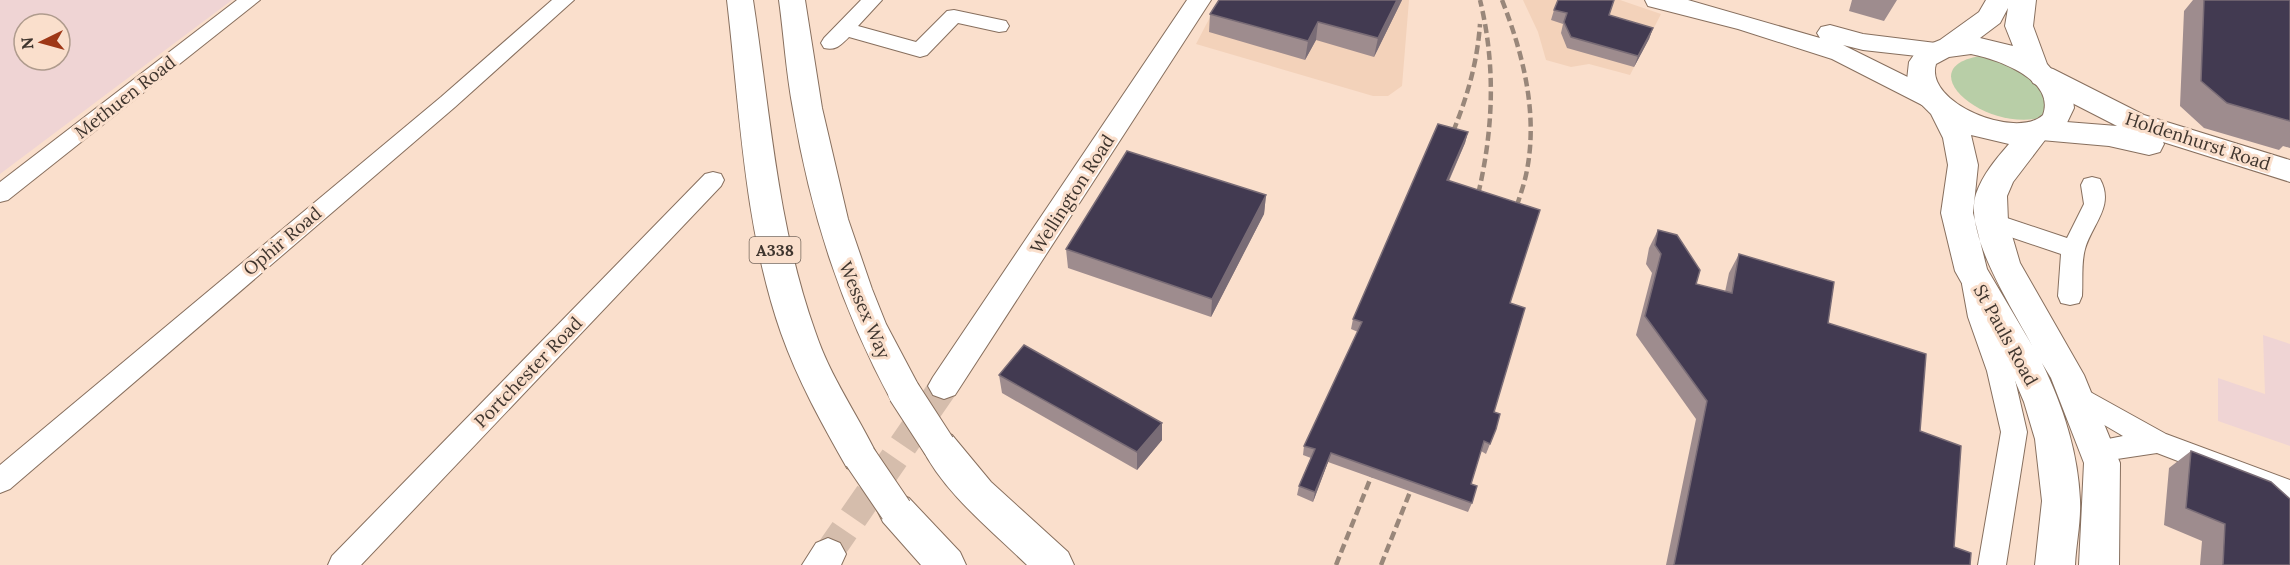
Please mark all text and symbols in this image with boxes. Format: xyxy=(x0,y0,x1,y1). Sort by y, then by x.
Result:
north arrow xyxy=(12,12,72,72)
text: N xyxy=(17,36,38,50)
street label: Methuen Road xyxy=(70,50,180,144)
street label: Holdenhurst Road xyxy=(2122,107,2274,175)
street label: Wellington Road xyxy=(1025,130,1119,258)
street label: Ophir Road xyxy=(238,201,326,280)
road number: A338 xyxy=(750,237,800,263)
street label: Wessex Way xyxy=(834,258,896,363)
street label: St Pauls Road xyxy=(1969,280,2043,390)
street label: Portchester Road xyxy=(469,311,587,432)

